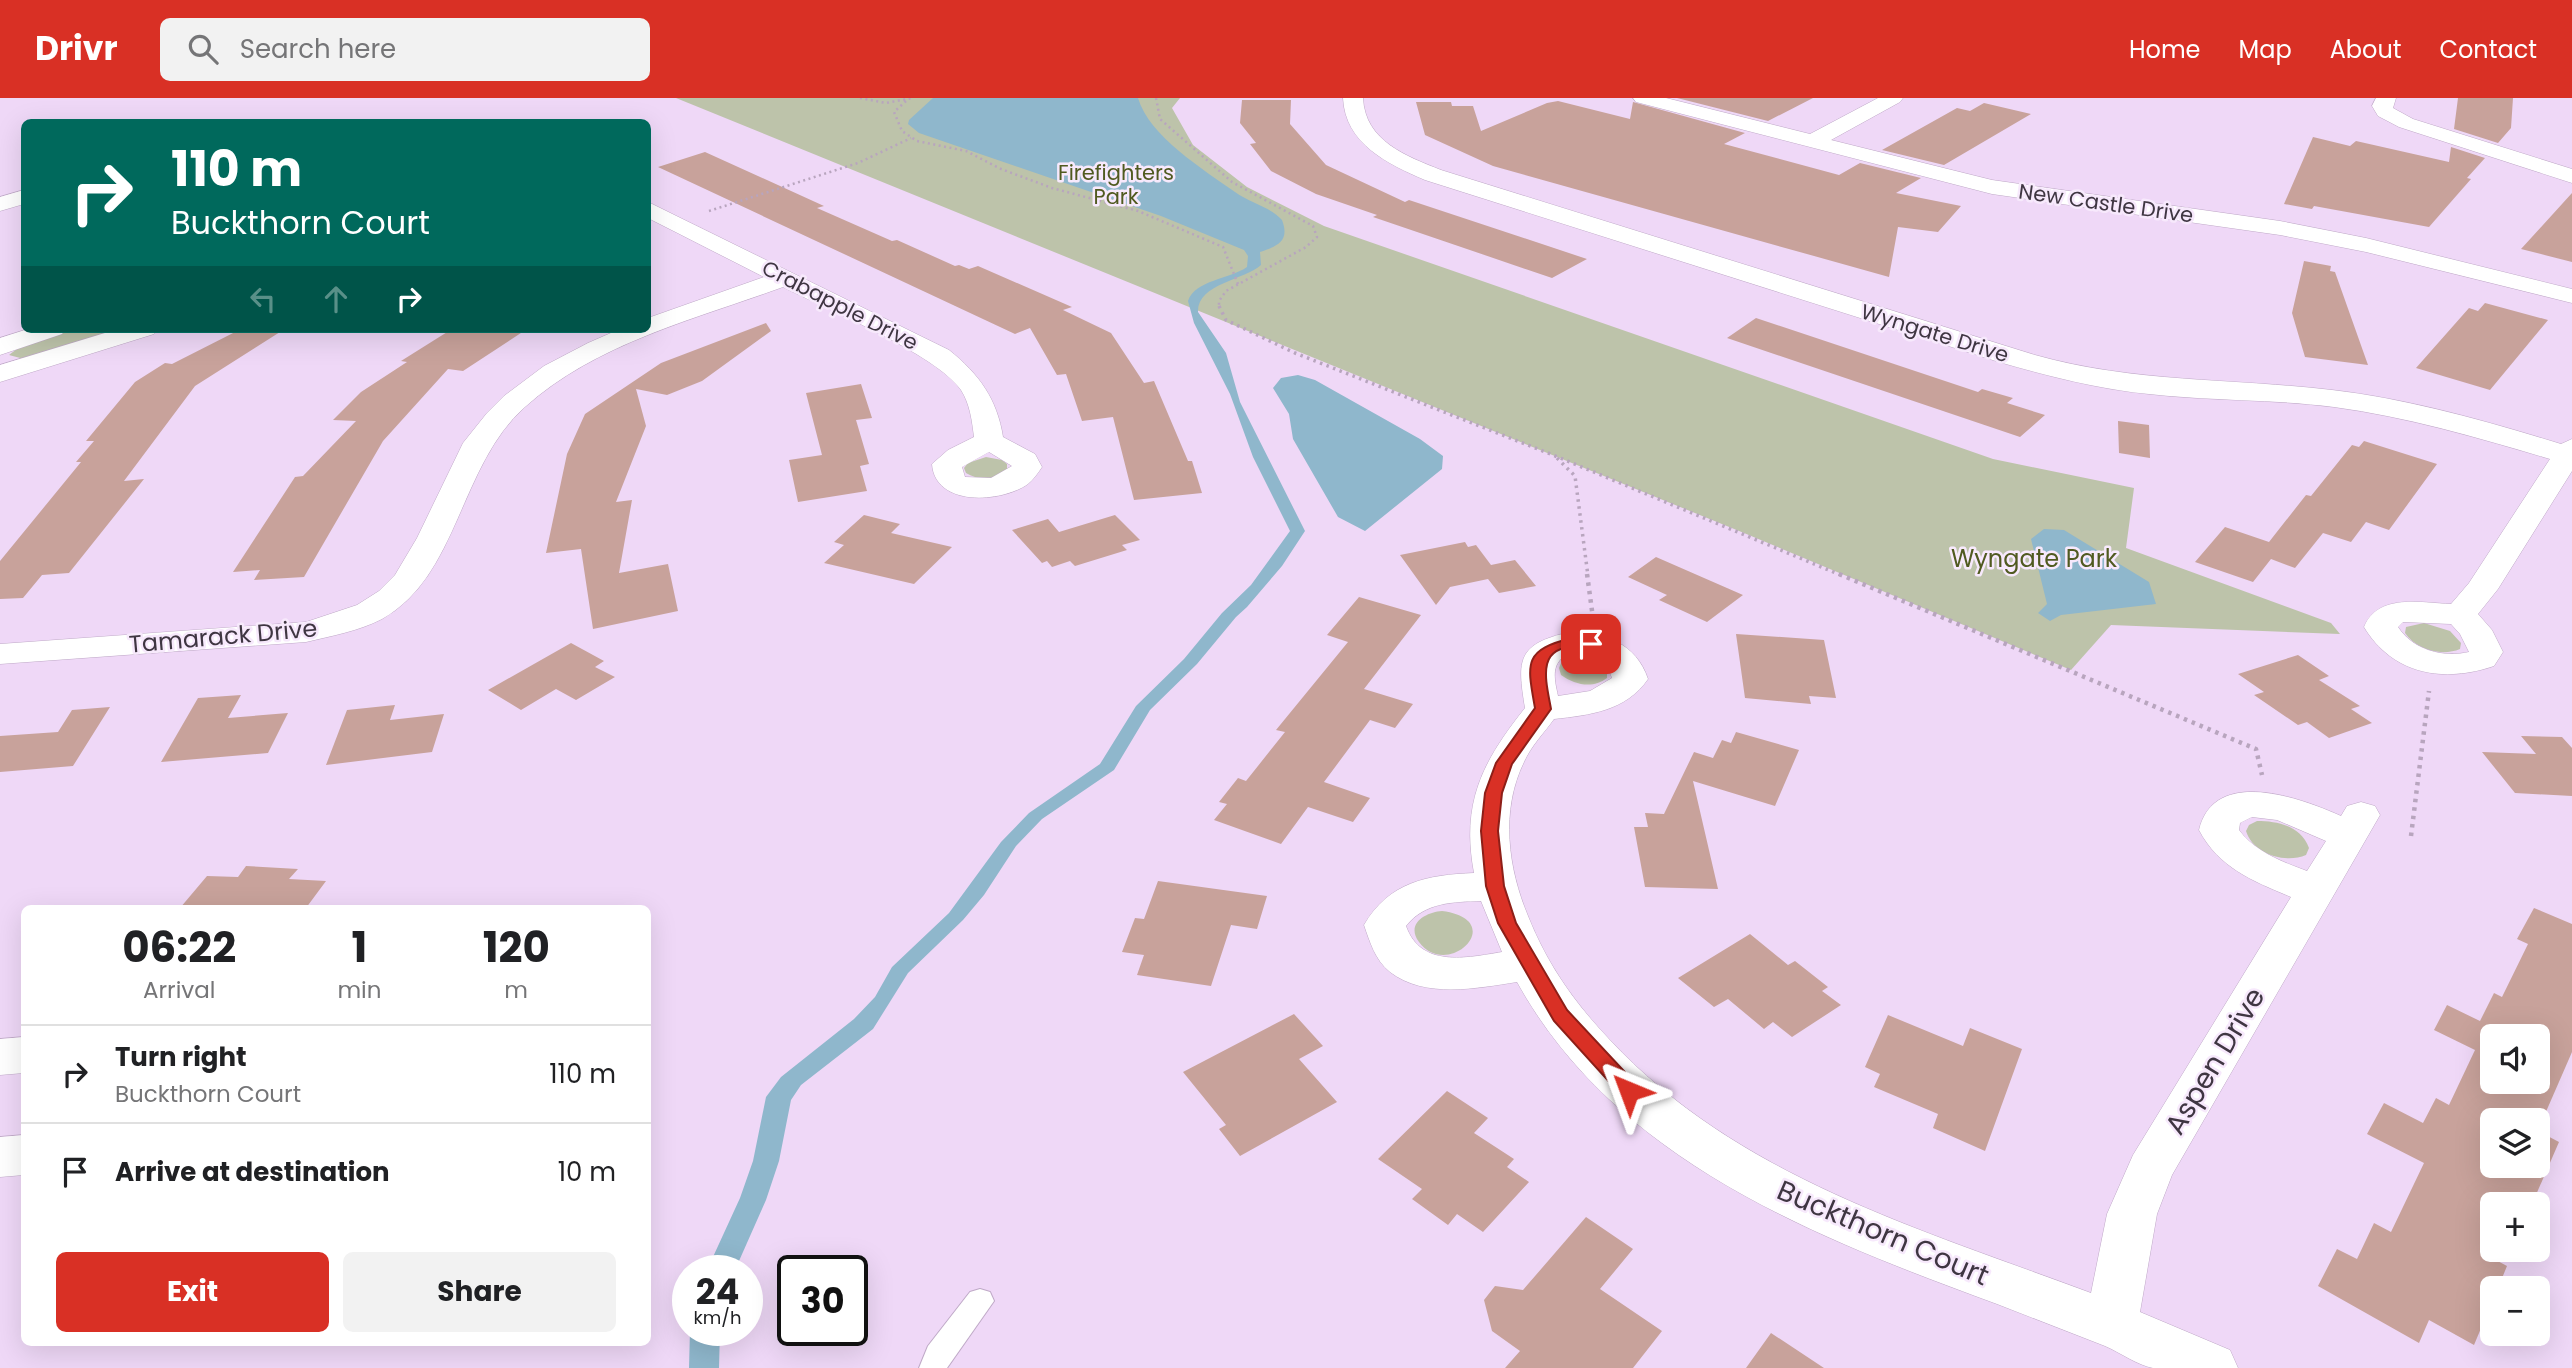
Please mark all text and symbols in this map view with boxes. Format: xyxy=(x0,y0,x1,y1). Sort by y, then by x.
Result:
search box xyxy=(160,18,650,81)
text: Drivr xyxy=(35,25,118,72)
icon: search xyxy=(184,30,222,68)
text: Search here xyxy=(240,31,396,67)
text: Home xyxy=(2129,33,2201,66)
text: Map xyxy=(2239,33,2292,66)
text: About xyxy=(2330,33,2401,66)
text: Contact xyxy=(2439,33,2537,66)
text: 110 m xyxy=(171,135,302,203)
icon: right xyxy=(56,147,147,238)
park label: Firefighters Park xyxy=(1058,158,1174,211)
street label: New Castle Drive xyxy=(2017,176,2195,230)
text: Buckthorn Court xyxy=(171,200,430,245)
street label: Crabapple Drive xyxy=(757,253,923,357)
icon: left xyxy=(244,280,282,318)
icon: ahead xyxy=(317,280,355,318)
icon: right xyxy=(390,280,428,318)
street label: Wyngate Drive xyxy=(1858,297,2012,369)
park label: Wyngate Park xyxy=(1951,542,2118,575)
street label: Tamarack Drive xyxy=(127,611,319,661)
pin xyxy=(1561,614,1621,674)
icon: arrive xyxy=(1572,625,1610,663)
text: 06:22 xyxy=(122,918,236,977)
text: 1 xyxy=(352,918,367,977)
text: 120 xyxy=(483,918,550,977)
text: Arrival xyxy=(143,974,215,1006)
text: min xyxy=(337,974,381,1006)
text: m xyxy=(504,974,528,1006)
street label: Aspen Drive xyxy=(2156,980,2274,1142)
map controls xyxy=(2480,1024,2550,1346)
button: sound xyxy=(2480,1024,2550,1094)
text: Turn right xyxy=(115,1039,247,1075)
position arrow xyxy=(1592,1054,1666,1128)
icon: right xyxy=(56,1055,94,1093)
text: 110 m xyxy=(549,1056,616,1092)
text: Buckthorn Court xyxy=(115,1078,301,1110)
button: layers xyxy=(2480,1108,2550,1178)
icon: arrive xyxy=(56,1153,94,1191)
text: Arrive at destination xyxy=(115,1154,390,1190)
text: 10 m xyxy=(558,1154,616,1190)
street label: Buckthorn Court xyxy=(1771,1171,1995,1295)
button: + xyxy=(2480,1192,2550,1262)
button: Exit xyxy=(56,1252,329,1332)
button: Share xyxy=(343,1252,616,1332)
speed limit sign: 30 xyxy=(777,1255,868,1346)
text: 24 xyxy=(696,1267,739,1316)
button: − xyxy=(2480,1276,2550,1346)
text: km/h xyxy=(694,1305,741,1330)

